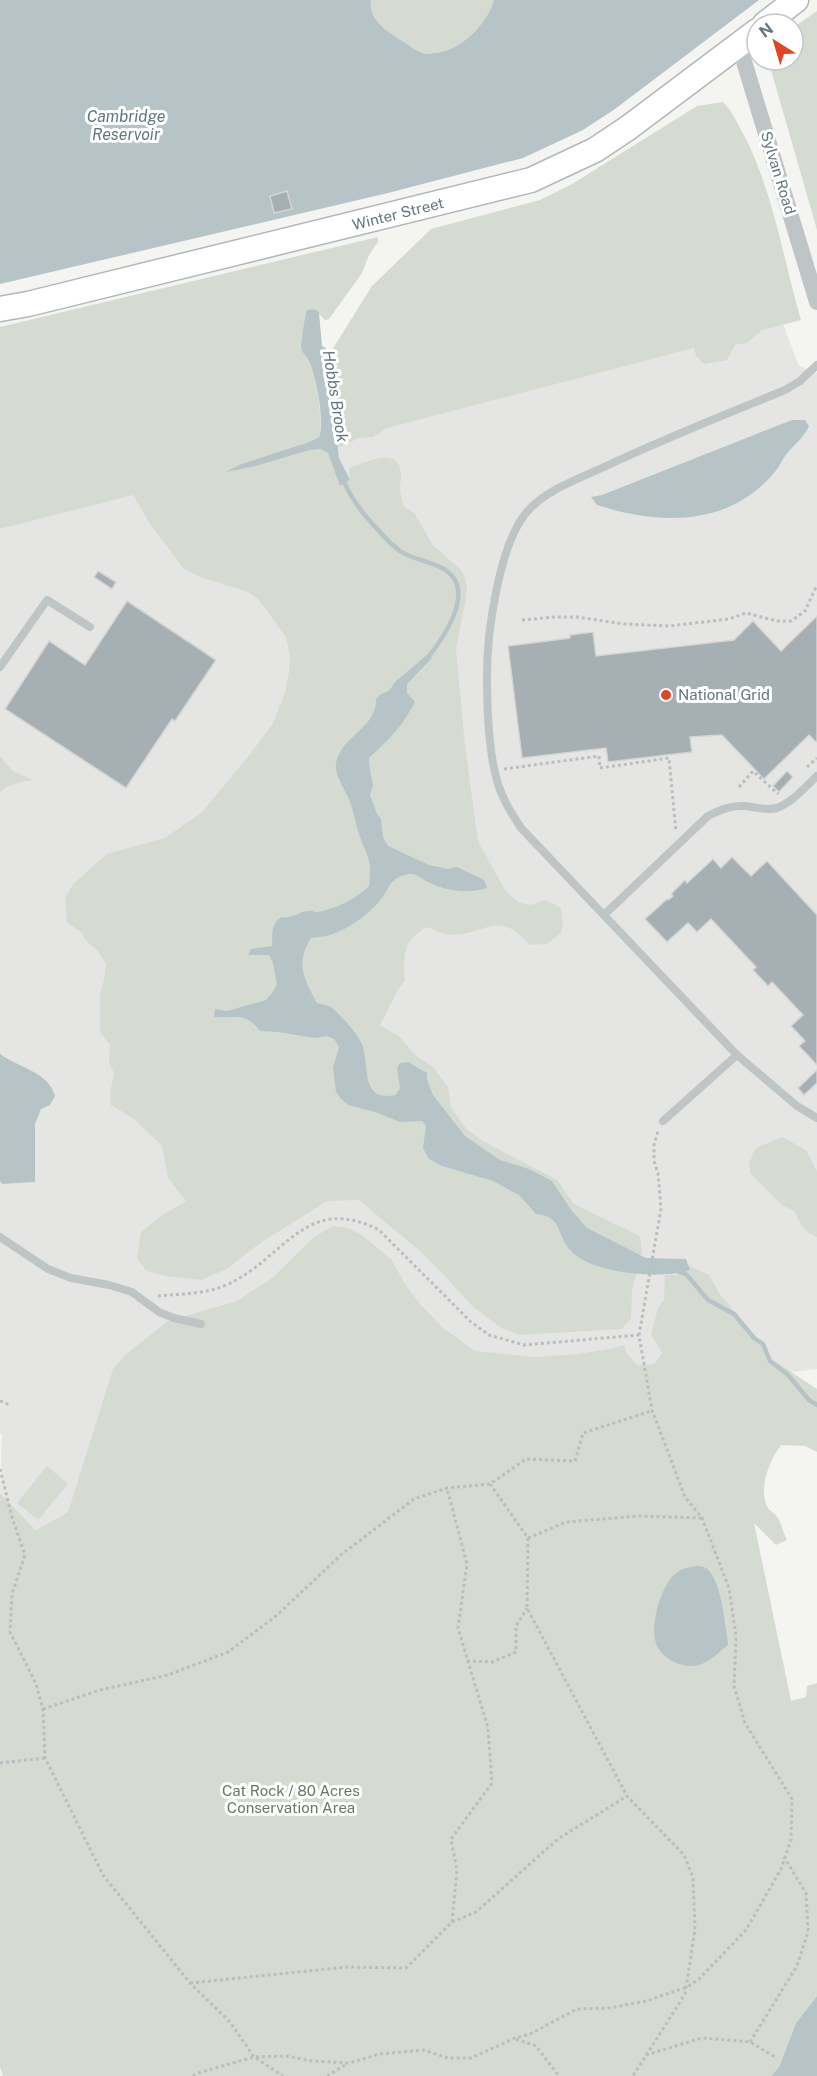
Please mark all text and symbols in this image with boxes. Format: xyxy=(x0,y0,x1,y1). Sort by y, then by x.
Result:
north arrow xyxy=(745,12,805,72)
text: N xyxy=(756,19,777,42)
water label: Cambridge Reservoir xyxy=(87,107,166,144)
street label: Sylvan Road xyxy=(758,129,799,216)
street label: Winter Street xyxy=(350,194,446,233)
water label: Hobbs Brook xyxy=(319,349,352,444)
place label: National Grid xyxy=(678,686,770,703)
marker: National Grid xyxy=(659,688,673,702)
park label: Cat Rock / 80 Acres Conservation Area xyxy=(222,1782,360,1816)

